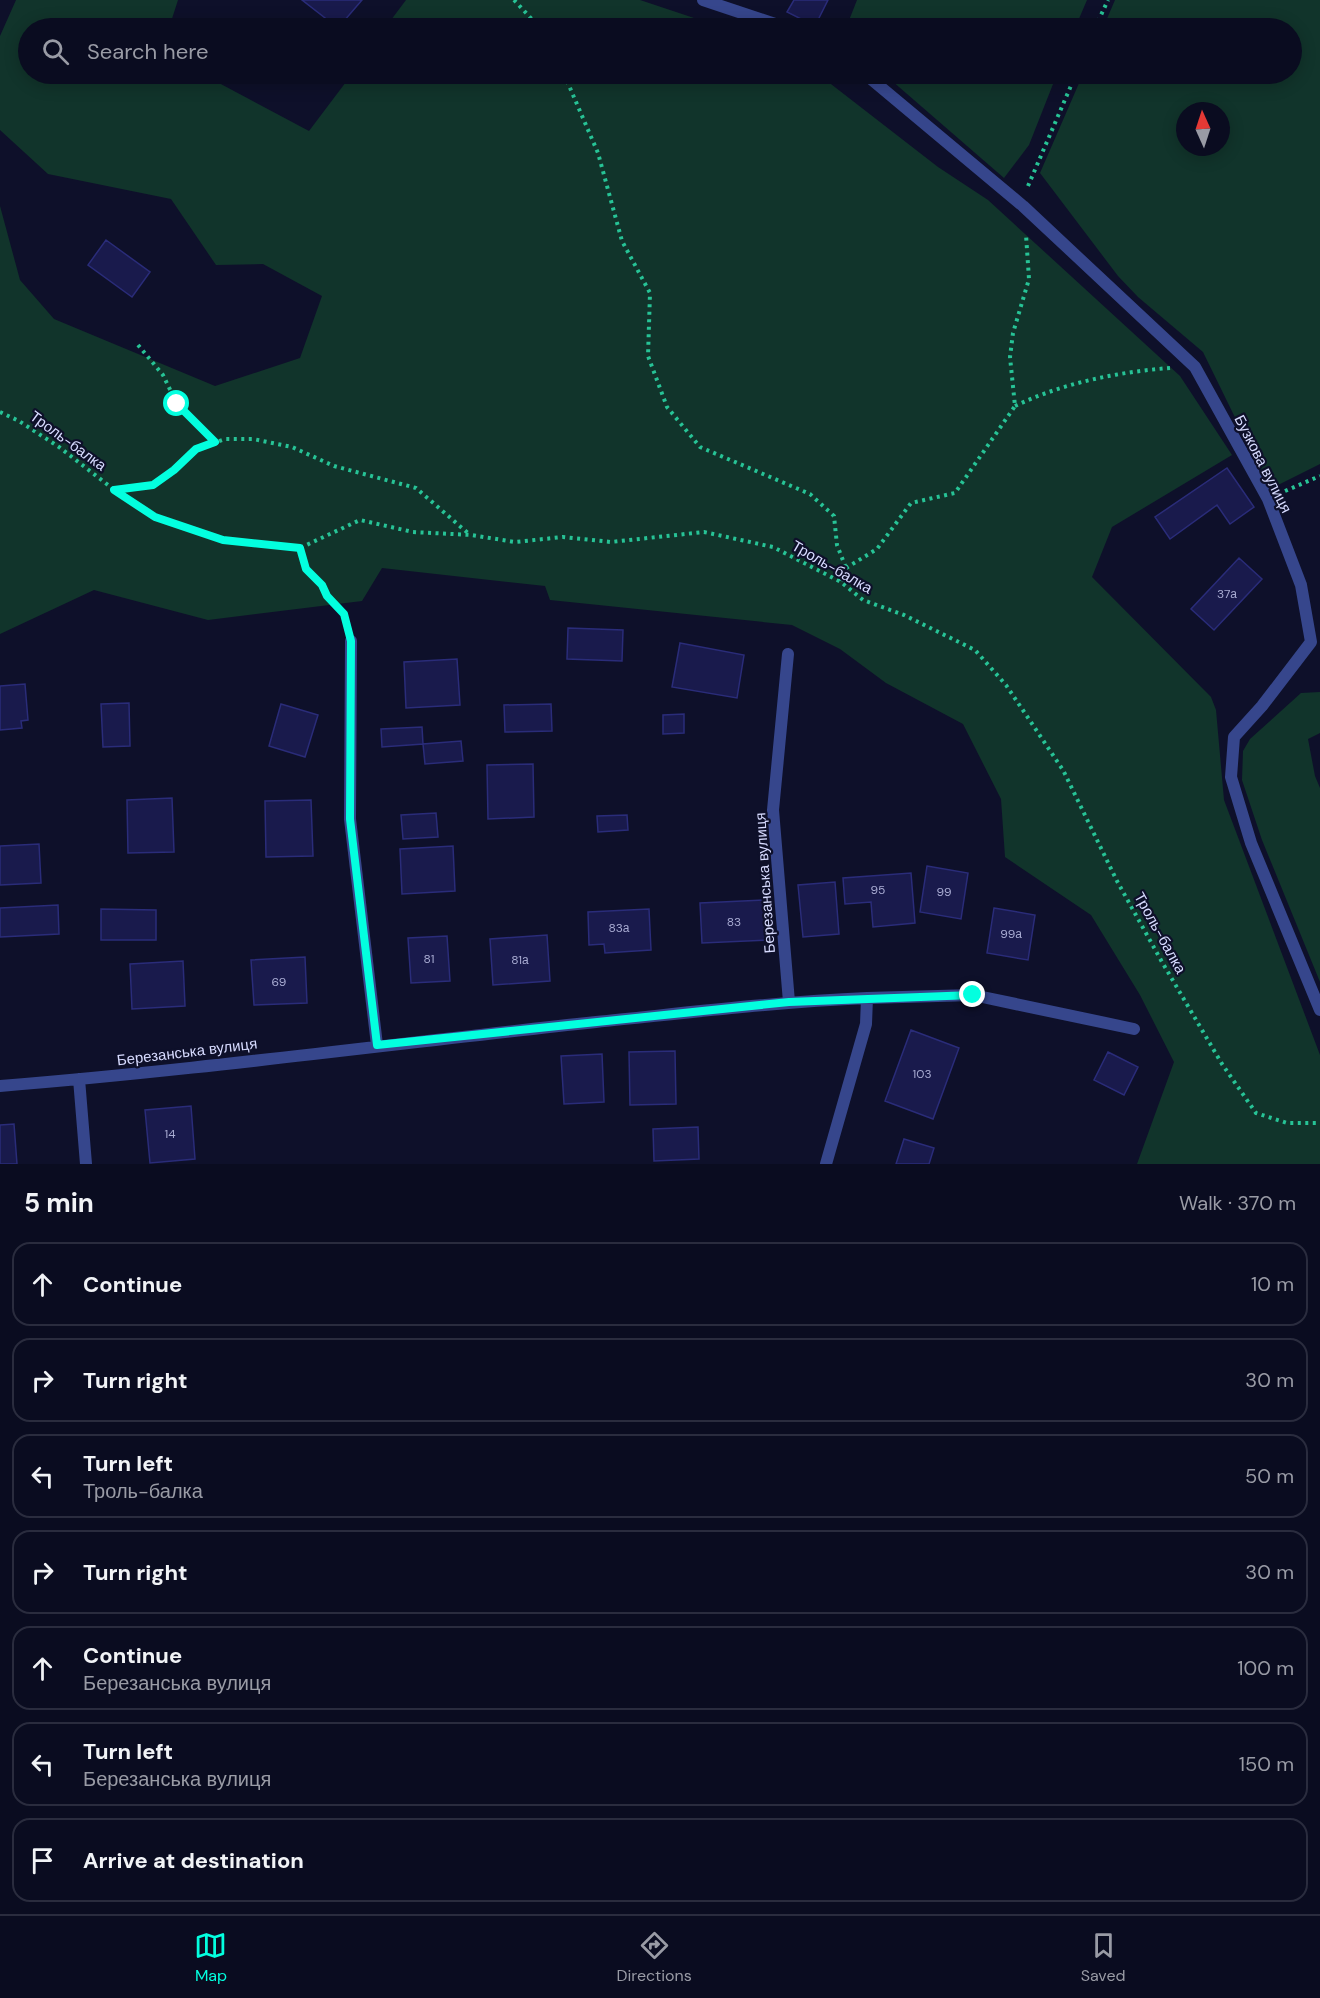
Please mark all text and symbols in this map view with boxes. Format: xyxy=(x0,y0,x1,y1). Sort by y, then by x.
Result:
search box xyxy=(18,18,1302,84)
icon: search xyxy=(39,35,72,68)
text: Search here xyxy=(87,37,208,66)
north arrow xyxy=(1176,102,1230,156)
route start xyxy=(163,390,189,416)
street label: Троль-балка xyxy=(26,406,111,476)
street label: Бузкова вулиця xyxy=(1230,411,1296,517)
street label: Троль-балка xyxy=(788,536,877,598)
house number: 37а xyxy=(1217,586,1237,602)
street label: Березанська вулиця xyxy=(750,812,780,954)
house number: 95 xyxy=(871,882,885,898)
house number: 99 xyxy=(936,884,952,900)
street label: Троль-балка xyxy=(1129,889,1191,978)
house number: 83 xyxy=(727,914,741,930)
house number: 83а xyxy=(608,920,630,936)
house number: 99а xyxy=(1000,926,1022,942)
house number: 81 xyxy=(424,951,434,967)
house number: 81а xyxy=(511,952,529,968)
house number: 69 xyxy=(272,974,286,990)
route end xyxy=(959,981,985,1007)
street label: Березанська вулиця xyxy=(116,1033,258,1071)
house number: 103 xyxy=(912,1066,932,1082)
house number: 14 xyxy=(164,1126,176,1142)
text: 5 min xyxy=(24,1186,94,1220)
text: Walk · 370 m xyxy=(1179,1190,1296,1216)
icon: ahead xyxy=(26,1268,59,1301)
text: Continue xyxy=(83,1270,182,1299)
text: 10 m xyxy=(1251,1271,1294,1297)
icon: right xyxy=(26,1364,59,1397)
text: Turn right xyxy=(83,1366,188,1395)
text: 30 m xyxy=(1245,1367,1294,1393)
text: Turn left xyxy=(83,1449,173,1478)
icon: left xyxy=(26,1460,59,1493)
text: 50 m xyxy=(1245,1463,1294,1489)
text: Троль-балка xyxy=(83,1478,203,1504)
icon: right xyxy=(26,1556,59,1589)
text: Turn right xyxy=(83,1558,188,1587)
text: 30 m xyxy=(1245,1559,1294,1585)
text: Continue xyxy=(83,1641,182,1670)
icon: ahead xyxy=(26,1652,59,1685)
text: 100 m xyxy=(1237,1655,1294,1681)
text: Березанська вулиця xyxy=(83,1670,271,1696)
text: Turn left xyxy=(83,1737,173,1766)
icon: left xyxy=(26,1748,59,1781)
text: 150 m xyxy=(1239,1751,1294,1777)
text: Березанська вулиця xyxy=(83,1766,271,1792)
icon: arrive xyxy=(26,1844,59,1877)
text: Arrive at destination xyxy=(83,1846,304,1875)
tab: Map xyxy=(194,1929,227,1986)
tab: Directions xyxy=(616,1929,692,1986)
tab: Saved xyxy=(1081,1929,1126,1986)

